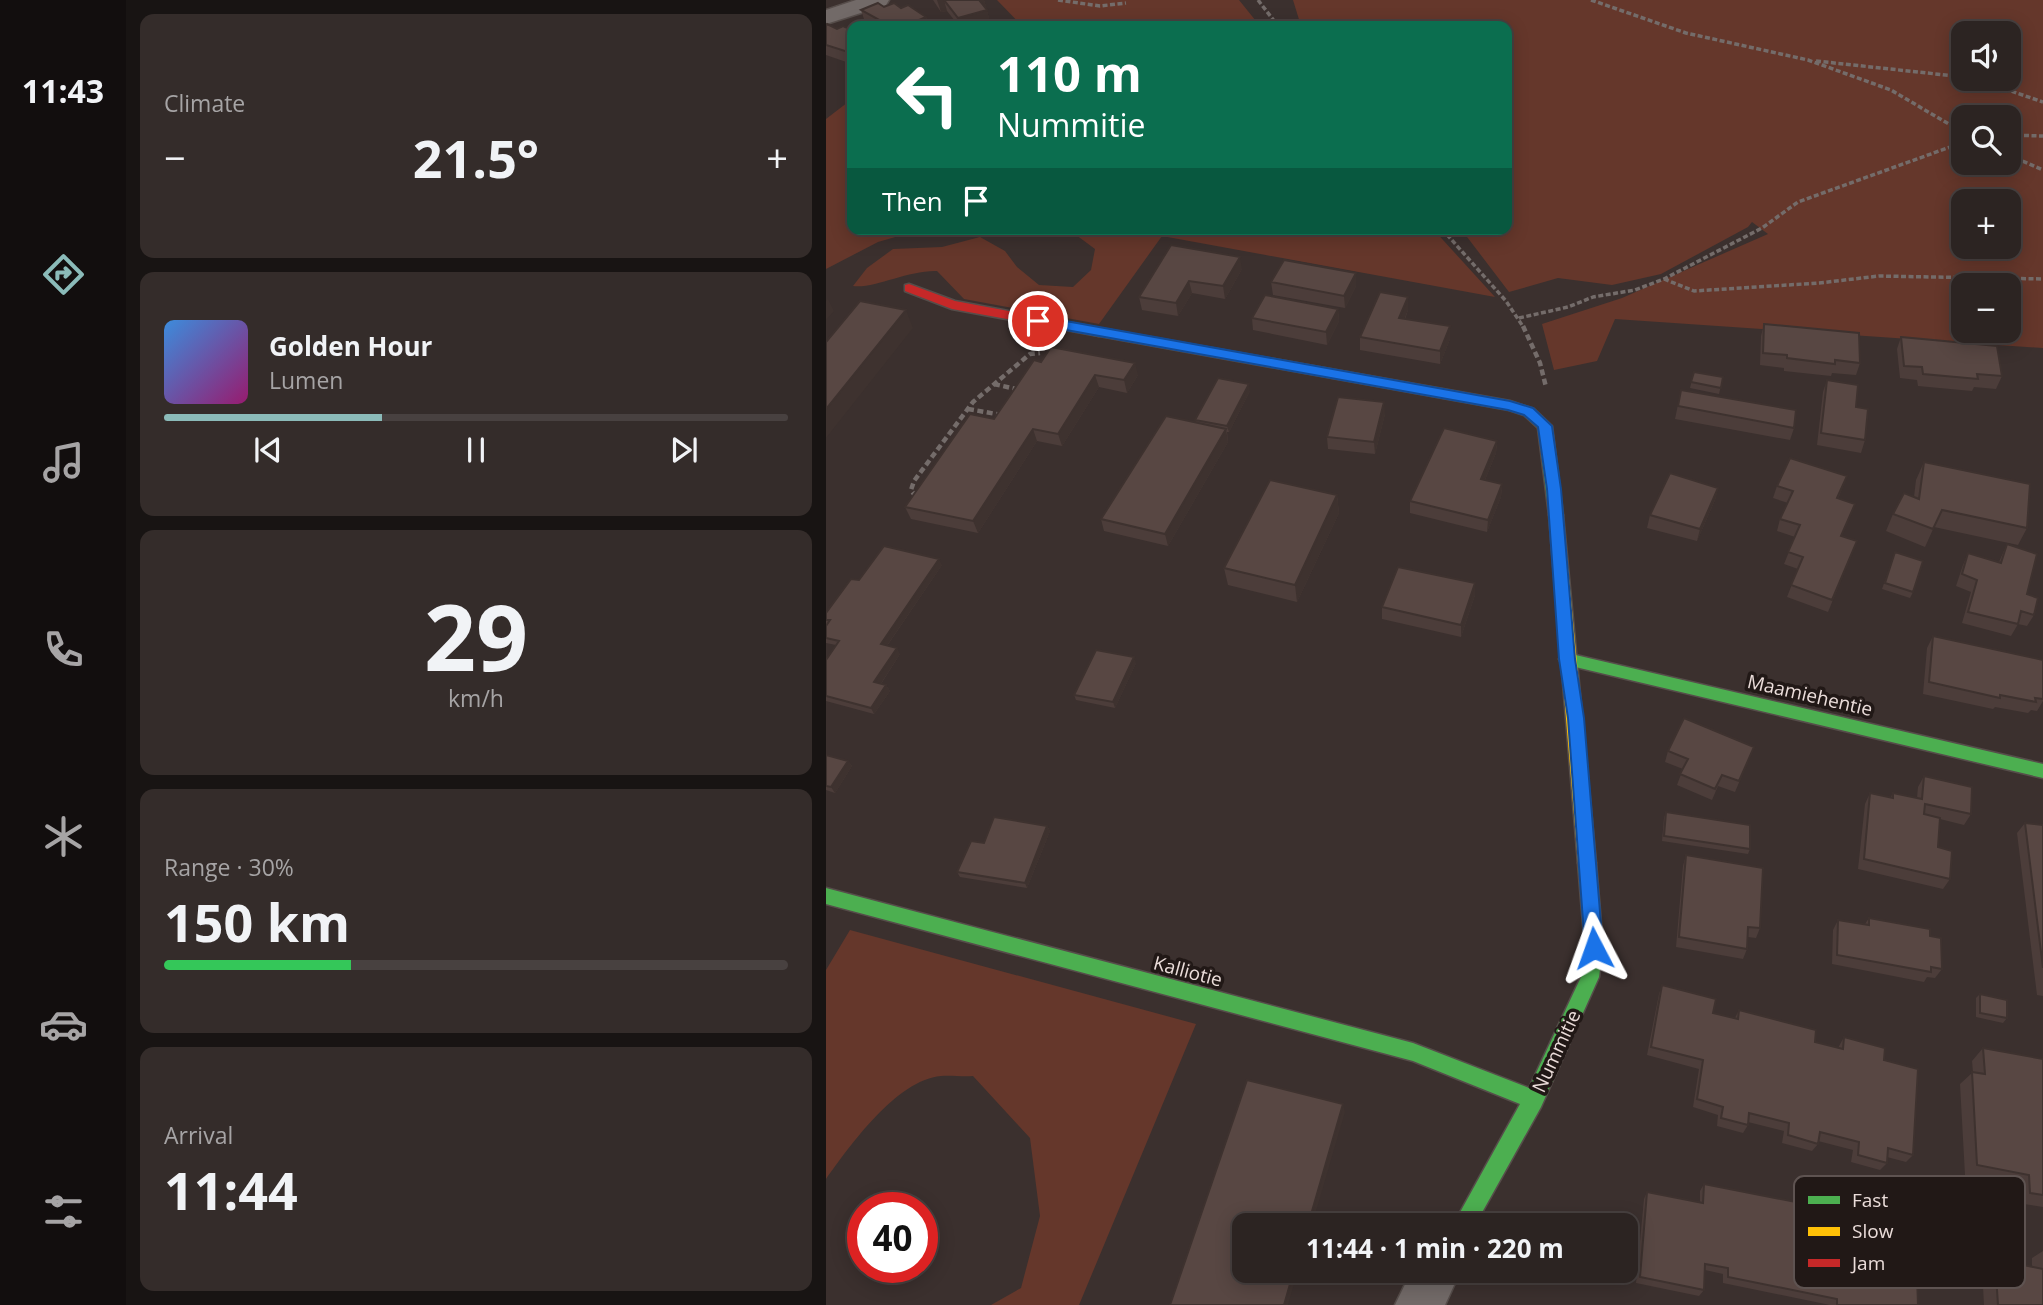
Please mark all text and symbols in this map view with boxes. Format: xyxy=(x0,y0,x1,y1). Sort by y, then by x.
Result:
map controls xyxy=(1951,21,2021,343)
button: sound xyxy=(1951,21,2021,91)
text: 110 m xyxy=(997,40,1142,106)
icon: left xyxy=(882,49,973,140)
text: 11:43 xyxy=(22,69,104,112)
text: Climate xyxy=(164,87,245,119)
text: Nummitie xyxy=(997,103,1146,146)
button: search xyxy=(1951,105,2021,175)
text: 21.5° xyxy=(413,122,539,193)
text: − xyxy=(164,131,186,183)
text: + xyxy=(766,131,788,183)
icon: arrive xyxy=(957,182,995,220)
text: Then xyxy=(882,183,943,219)
button: + xyxy=(1951,189,2021,259)
icon: directions xyxy=(39,250,88,299)
button: − xyxy=(1951,273,2021,343)
pin xyxy=(1008,291,1068,351)
icon: arrive xyxy=(1019,302,1057,340)
text: Golden Hour xyxy=(269,328,432,364)
text: Lumen xyxy=(269,364,343,396)
icon: previous xyxy=(249,431,287,469)
icon: pause xyxy=(457,431,495,469)
icon: next xyxy=(665,431,703,469)
icon: music xyxy=(39,438,88,487)
text: 29 xyxy=(424,574,528,698)
icon: phone xyxy=(39,625,88,674)
street label: Maamiehentie xyxy=(1745,668,1875,722)
text: km/h xyxy=(448,682,504,714)
icon: climate xyxy=(39,812,88,861)
text: Range · 30% xyxy=(164,851,294,883)
text: 150 km xyxy=(164,886,350,957)
position arrow xyxy=(1557,911,1631,985)
street label: Kalliotie xyxy=(1151,949,1225,993)
icon: car xyxy=(39,1000,88,1049)
street label: Nummitie xyxy=(1526,1006,1586,1096)
text: Arrival xyxy=(164,1119,233,1151)
text: 11:44 xyxy=(164,1154,298,1225)
legend xyxy=(1794,1176,2025,1288)
icon: filters xyxy=(39,1187,88,1236)
text: Fast xyxy=(1852,1187,1888,1213)
speed limit sign: 40 xyxy=(847,1192,938,1283)
text: Slow xyxy=(1852,1218,1894,1244)
text: 11:44 · 1 min · 220 m xyxy=(1306,1230,1564,1266)
text: Jam xyxy=(1850,1250,1885,1276)

